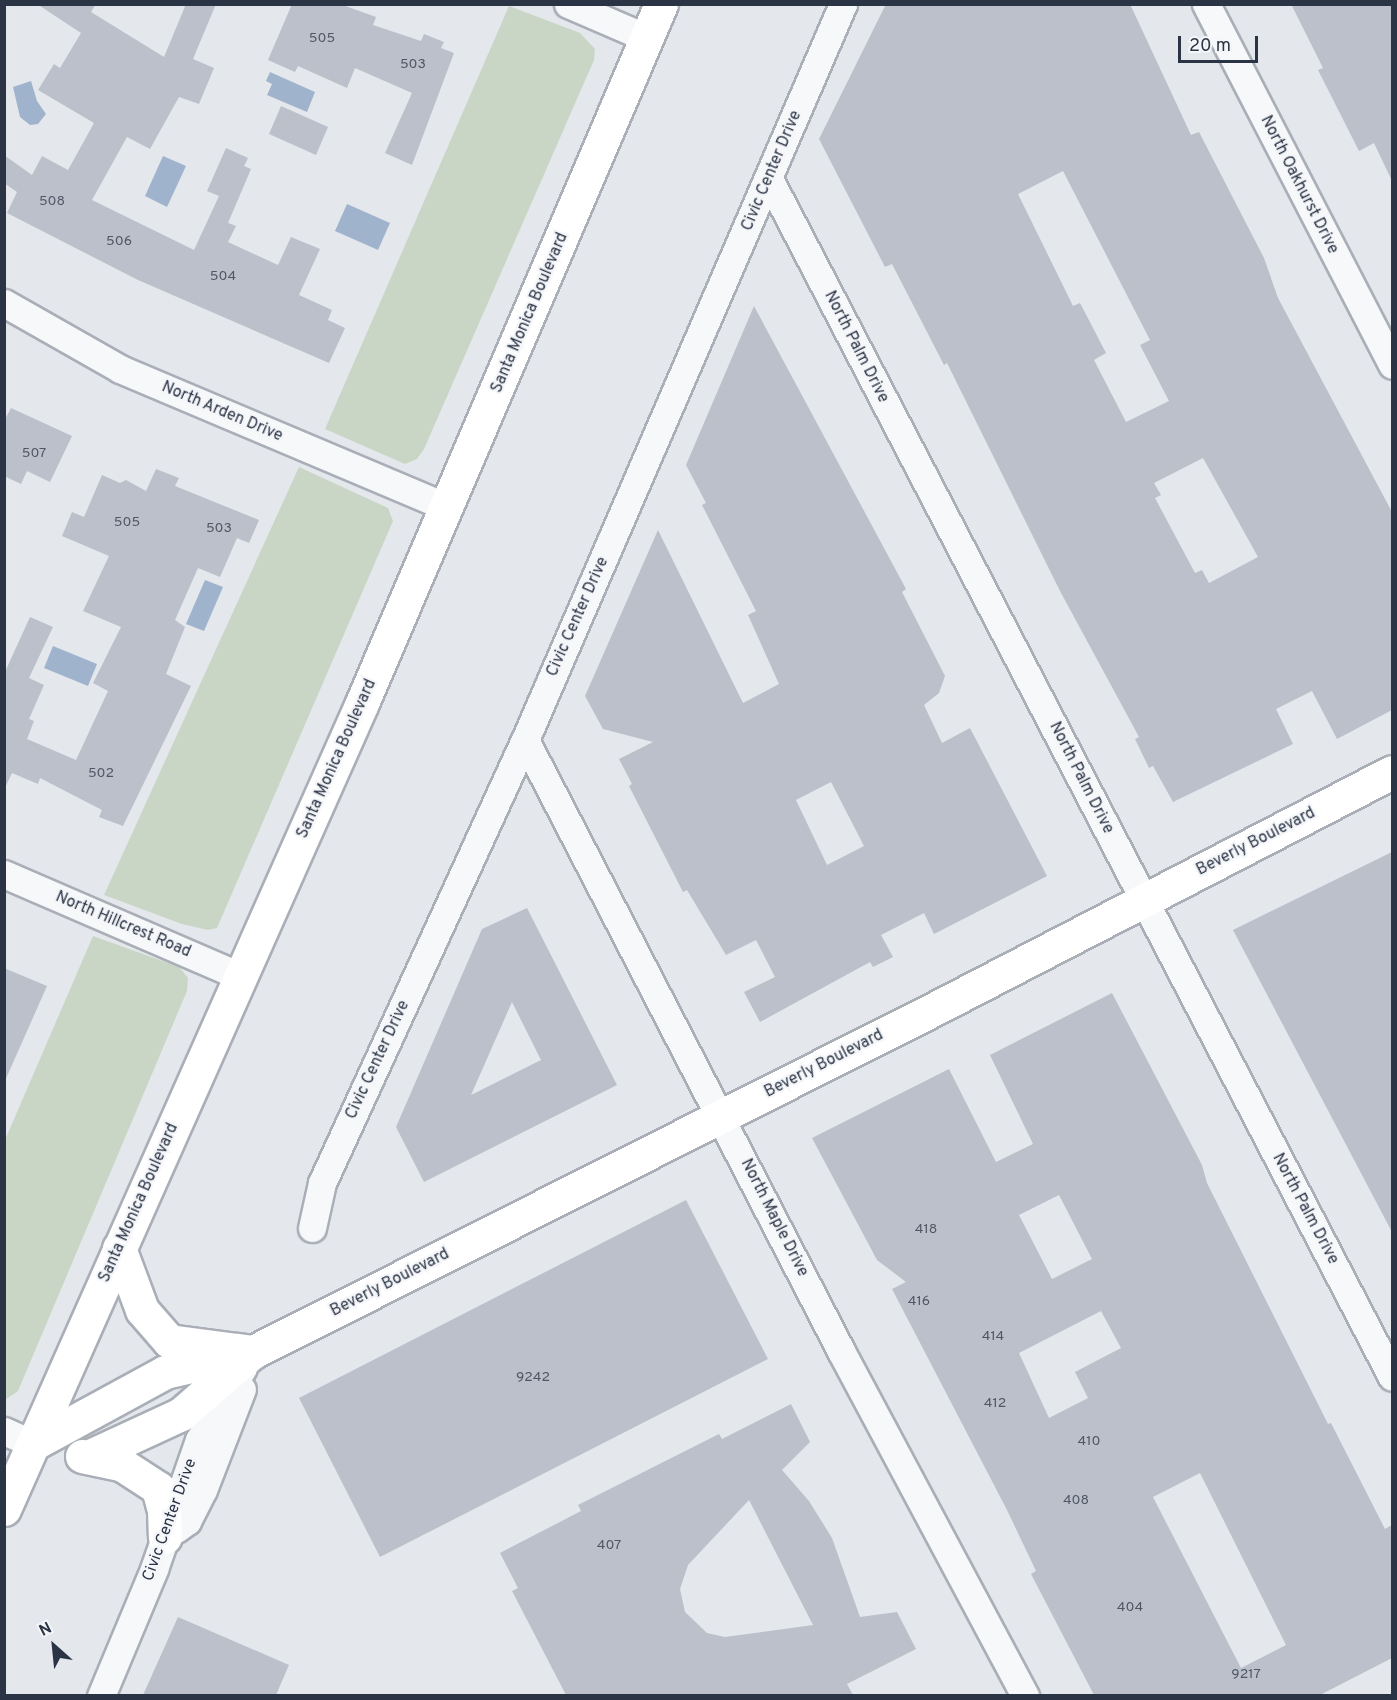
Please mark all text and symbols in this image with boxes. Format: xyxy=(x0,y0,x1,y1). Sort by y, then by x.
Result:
scale bar xyxy=(1181,24,1260,62)
house number: 505 xyxy=(309,31,335,47)
text: 20 m xyxy=(1189,35,1231,58)
house number: 503 xyxy=(400,57,426,73)
street label: Civic Center Drive xyxy=(738,108,806,234)
street label: North Oakhurst Drive xyxy=(1256,113,1342,257)
house number: 508 xyxy=(39,194,65,210)
street label: Santa Monica Boulevard xyxy=(488,230,572,396)
house number: 506 xyxy=(106,234,132,250)
house number: 504 xyxy=(210,269,236,285)
street label: North Palm Drive xyxy=(820,288,892,406)
street label: North Arden Drive xyxy=(158,378,286,446)
house number: 507 xyxy=(22,446,46,462)
house number: 505 xyxy=(114,515,140,531)
house number: 503 xyxy=(206,521,232,537)
street label: Civic Center Drive xyxy=(543,554,613,680)
street label: Santa Monica Boulevard xyxy=(293,676,381,842)
street label: North Palm Drive xyxy=(1045,719,1117,837)
house number: 502 xyxy=(88,766,114,782)
street label: Beverly Boulevard xyxy=(1193,804,1319,880)
street label: North Hillcrest Road xyxy=(52,888,194,962)
street label: Civic Center Drive xyxy=(342,998,414,1122)
street label: Beverly Boulevard xyxy=(761,1026,887,1102)
street label: Santa Monica Boulevard xyxy=(95,1120,183,1286)
street label: North Palm Drive xyxy=(1268,1150,1342,1268)
street label: North Maple Drive xyxy=(736,1156,812,1280)
house number: 418 xyxy=(915,1222,937,1238)
street label: Beverly Boulevard xyxy=(327,1245,453,1321)
house number: 416 xyxy=(908,1294,930,1310)
house number: 414 xyxy=(982,1329,1004,1345)
house number: 9242 xyxy=(516,1370,550,1386)
house number: 412 xyxy=(984,1396,1006,1412)
house number: 410 xyxy=(1078,1434,1100,1450)
street label: Civic Center Drive xyxy=(139,1456,201,1584)
house number: 408 xyxy=(1063,1493,1089,1509)
house number: 407 xyxy=(597,1538,621,1554)
house number: 404 xyxy=(1117,1600,1143,1616)
north arrow xyxy=(24,1616,84,1676)
text: N xyxy=(36,1618,55,1641)
house number: 9217 xyxy=(1231,1667,1261,1683)

